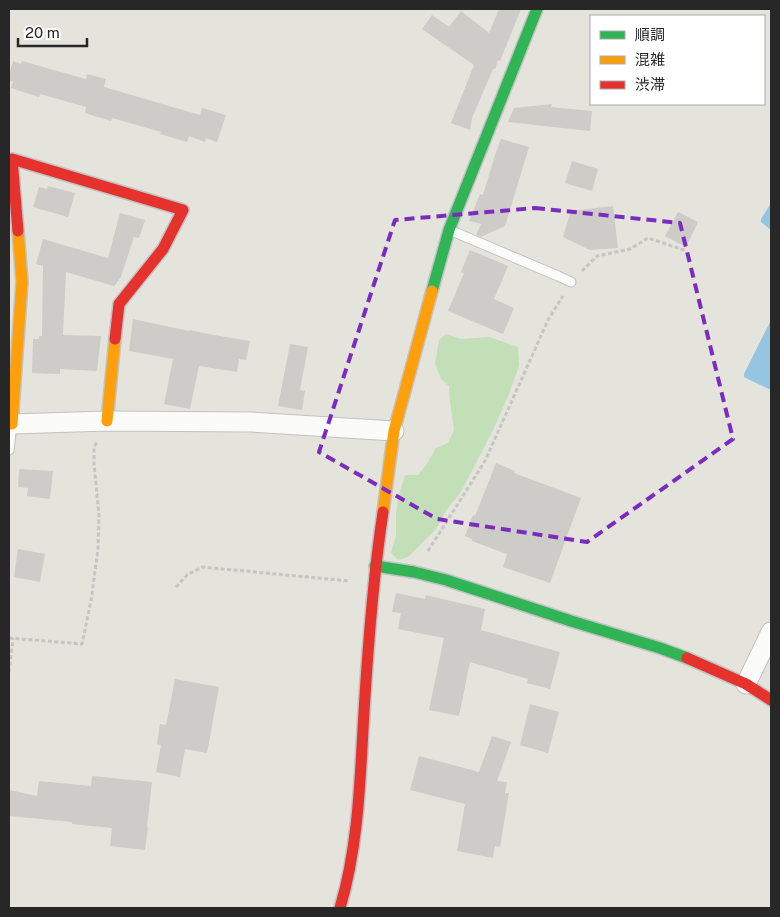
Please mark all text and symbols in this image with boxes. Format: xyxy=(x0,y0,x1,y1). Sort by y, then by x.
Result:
scale bar xyxy=(18,15,86,47)
legend xyxy=(590,15,765,105)
text: 20 m xyxy=(25,24,60,41)
text: 順調 xyxy=(635,26,665,43)
text: 混雑 xyxy=(635,51,665,68)
text: 渋滞 xyxy=(635,76,665,93)

